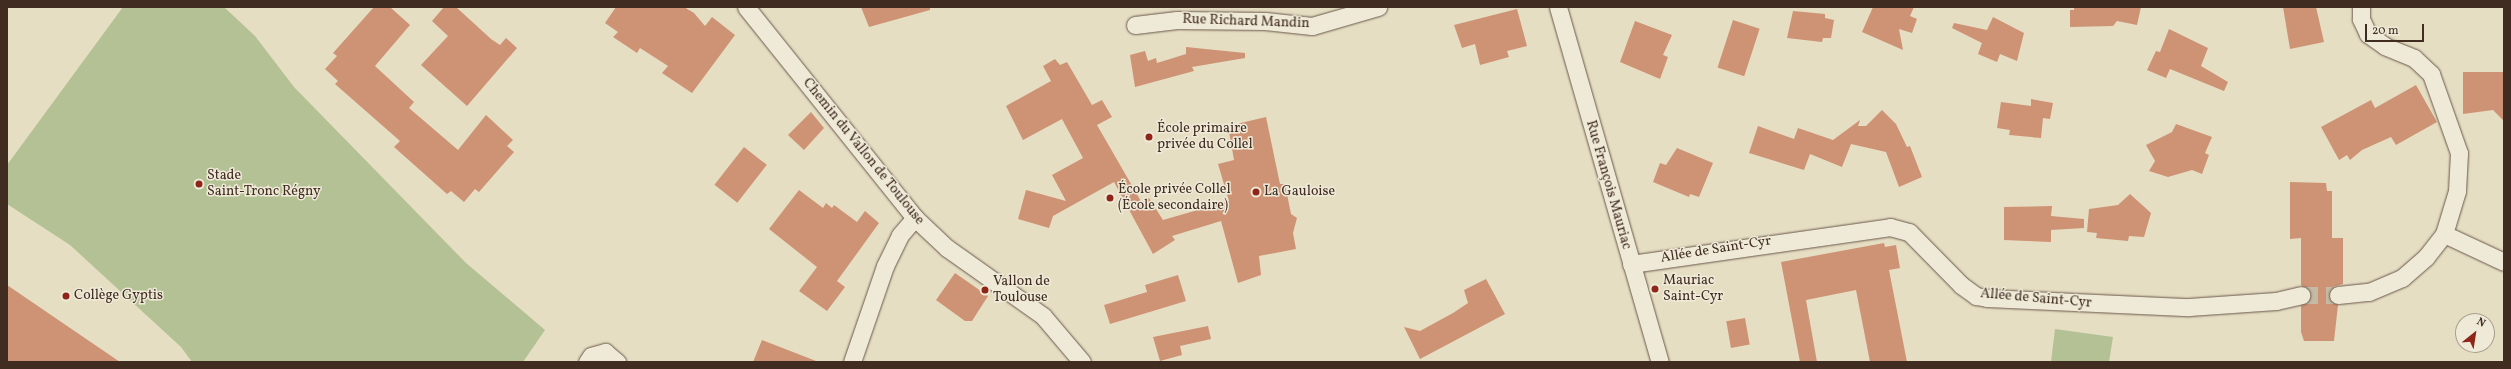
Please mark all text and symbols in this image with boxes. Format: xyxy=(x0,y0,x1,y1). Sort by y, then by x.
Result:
street label: Rue Richard Mandin xyxy=(1182,11,1310,33)
scale bar xyxy=(2367,16,2426,42)
text: 20 m xyxy=(2372,23,2399,39)
street label: Chemin du Vallon de Toulouse xyxy=(798,75,928,229)
street label: Rue François Mauriac xyxy=(1582,119,1634,251)
place label: École primaire privée du Collel xyxy=(1157,121,1253,154)
marker: École primaire privée du Collel xyxy=(1144,132,1154,142)
place label: Stade Saint-Tronc Régny xyxy=(207,168,320,200)
marker: Stade Saint-Tronc Régny xyxy=(194,179,204,189)
place label: École privée Collel (École secondaire) xyxy=(1118,182,1231,214)
place label: La Gauloise xyxy=(1264,184,1335,200)
marker: La Gauloise xyxy=(1251,187,1261,197)
marker: École privée Collel (École secondaire) xyxy=(1105,193,1115,203)
street label: Allée de Saint-Cyr xyxy=(1660,233,1772,267)
place label: Mauriac Saint-Cyr xyxy=(1663,273,1723,306)
place label: Vallon de Toulouse xyxy=(993,274,1050,306)
marker: Mauriac Saint-Cyr xyxy=(1650,284,1660,294)
marker: Vallon de Toulouse xyxy=(980,285,990,295)
street label: Allée de Saint-Cyr xyxy=(1980,286,2092,312)
place label: Collège Gyptis xyxy=(74,288,163,304)
marker: Collège Gyptis xyxy=(61,291,71,301)
north arrow xyxy=(2455,313,2495,353)
text: N xyxy=(2474,315,2488,332)

